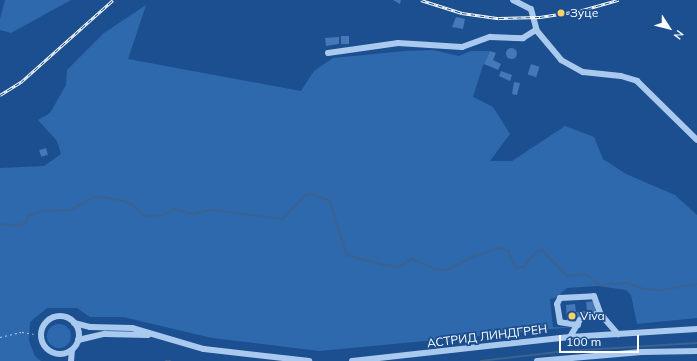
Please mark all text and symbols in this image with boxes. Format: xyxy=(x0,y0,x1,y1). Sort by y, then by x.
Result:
place label: Зуце xyxy=(570,6,598,20)
marker: Зуце xyxy=(555,7,567,19)
north arrow xyxy=(649,8,689,48)
text: N xyxy=(671,28,687,43)
place label: Viva xyxy=(580,309,605,323)
marker: Viva xyxy=(567,311,577,321)
street label: АСТРИД ЛИНДГРЕН xyxy=(426,321,548,351)
scale bar xyxy=(561,327,641,353)
text: 100 m xyxy=(566,334,601,349)

